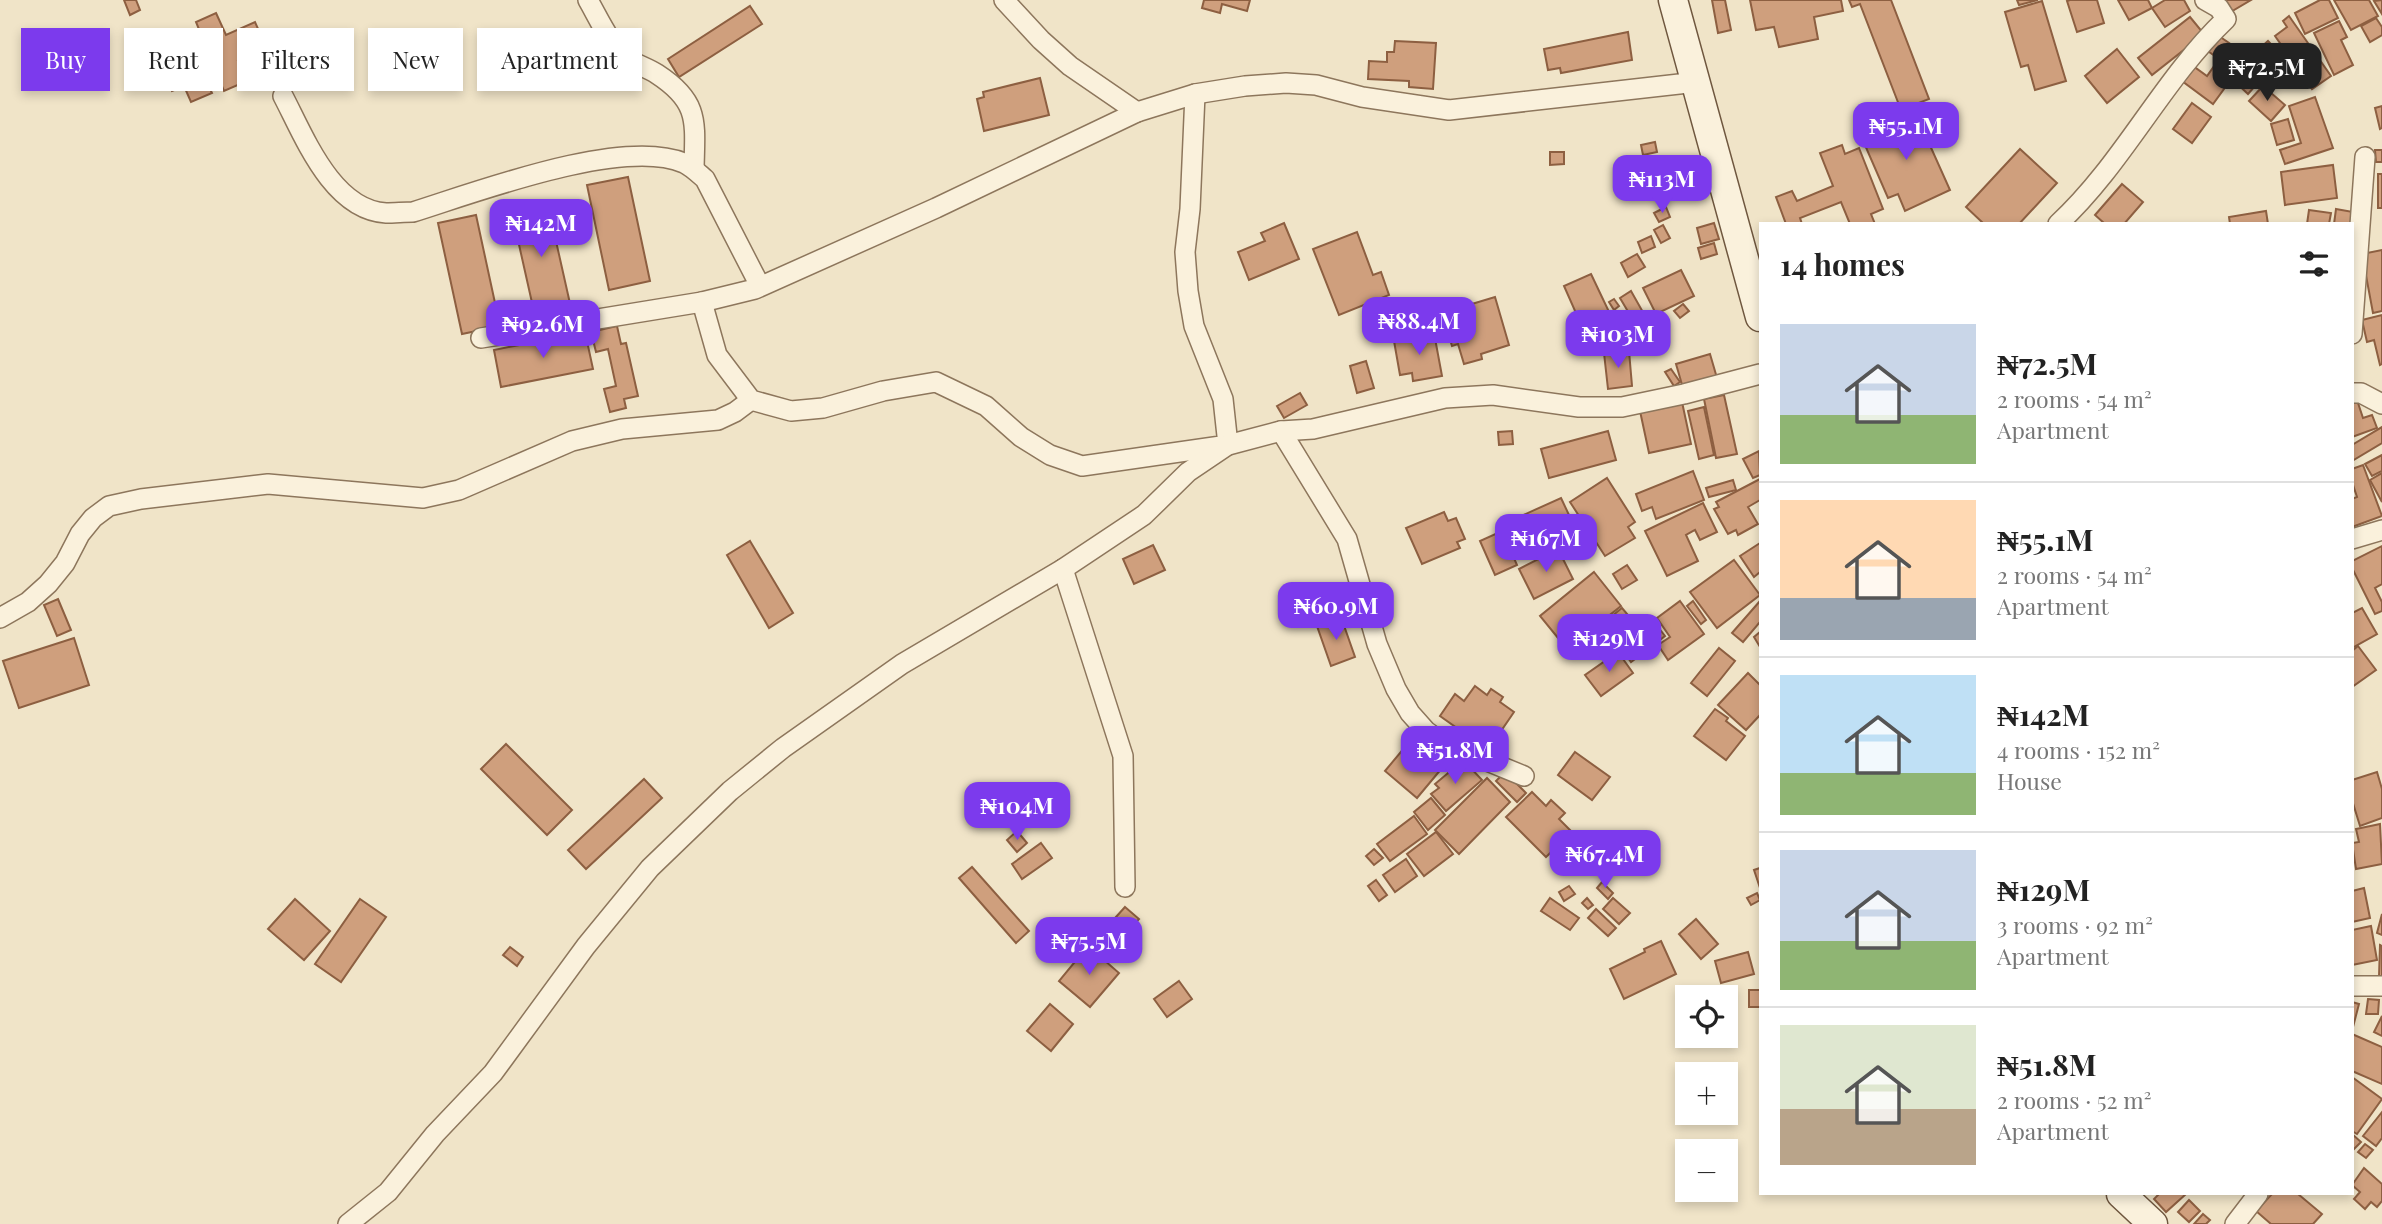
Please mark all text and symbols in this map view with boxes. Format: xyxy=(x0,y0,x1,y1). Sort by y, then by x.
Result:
chip: Buy xyxy=(21,28,110,91)
chip: Rent xyxy=(124,28,223,91)
chip: Filters xyxy=(237,28,354,91)
chip: New xyxy=(368,28,463,91)
chip: Apartment xyxy=(477,28,642,91)
pin: ₦72.5M xyxy=(2210,43,2324,103)
text: ₦72.5M xyxy=(2229,50,2305,81)
pin: ₦55.1M xyxy=(1849,102,1963,162)
text: ₦55.1M xyxy=(1869,109,1943,140)
pin: ₦113M xyxy=(1613,156,1711,215)
text: ₦113M xyxy=(1629,162,1695,193)
pin: ₦142M xyxy=(492,200,590,259)
text: ₦142M xyxy=(506,206,576,237)
text: 14 homes xyxy=(1780,244,1905,284)
icon: filters xyxy=(2295,245,2333,283)
pin: ₦88.4M xyxy=(1362,298,1476,357)
pin: ₦92.6M xyxy=(486,300,600,360)
text: ₦88.4M xyxy=(1378,304,1460,335)
text: ₦92.6M xyxy=(502,307,584,338)
pin: ₦103M xyxy=(1569,310,1667,370)
text: ₦103M xyxy=(1582,317,1654,348)
text: ₦72.5M xyxy=(1997,343,2097,383)
icon: home xyxy=(1836,352,1920,436)
text: 2 rooms · 54 m² xyxy=(1997,383,2152,414)
text: Apartment xyxy=(1997,414,2109,445)
pin: ₦167M xyxy=(1497,514,1595,574)
text: ₦55.1M xyxy=(1997,519,2094,559)
text: ₦167M xyxy=(1511,521,1581,552)
icon: home xyxy=(1836,528,1920,612)
text: 2 rooms · 54 m² xyxy=(1997,559,2152,590)
pin: ₦60.9M xyxy=(1279,582,1393,642)
text: ₦60.9M xyxy=(1294,589,1378,620)
text: Apartment xyxy=(1997,590,2109,621)
pin: ₦129M xyxy=(1560,614,1658,674)
text: ₦129M xyxy=(1573,621,1645,652)
text: ₦142M xyxy=(1997,694,2090,734)
icon: home xyxy=(1836,703,1920,787)
pin: ₦51.8M xyxy=(1398,726,1512,786)
text: ₦51.8M xyxy=(1417,733,1493,764)
text: 4 rooms · 152 m² xyxy=(1997,734,2160,765)
text: House xyxy=(1997,765,2062,796)
pin: ₦104M xyxy=(968,782,1066,842)
text: ₦104M xyxy=(980,789,1054,820)
pin: ₦67.4M xyxy=(1548,830,1662,890)
text: ₦67.4M xyxy=(1566,837,1644,868)
text: ₦129M xyxy=(1997,869,2090,909)
icon: home xyxy=(1836,878,1920,962)
text: 3 rooms · 92 m² xyxy=(1997,909,2153,940)
pin: ₦75.5M xyxy=(1032,918,1146,977)
text: ₦75.5M xyxy=(1051,924,1127,955)
text: Apartment xyxy=(1997,940,2109,971)
map controls xyxy=(1675,985,1738,1202)
button: locate xyxy=(1675,985,1738,1048)
text: ₦51.8M xyxy=(1997,1044,2097,1084)
icon: home xyxy=(1836,1053,1920,1137)
button: + xyxy=(1675,1062,1738,1125)
text: 2 rooms · 52 m² xyxy=(1997,1084,2151,1115)
text: Apartment xyxy=(1997,1115,2109,1146)
button: − xyxy=(1675,1139,1738,1202)

